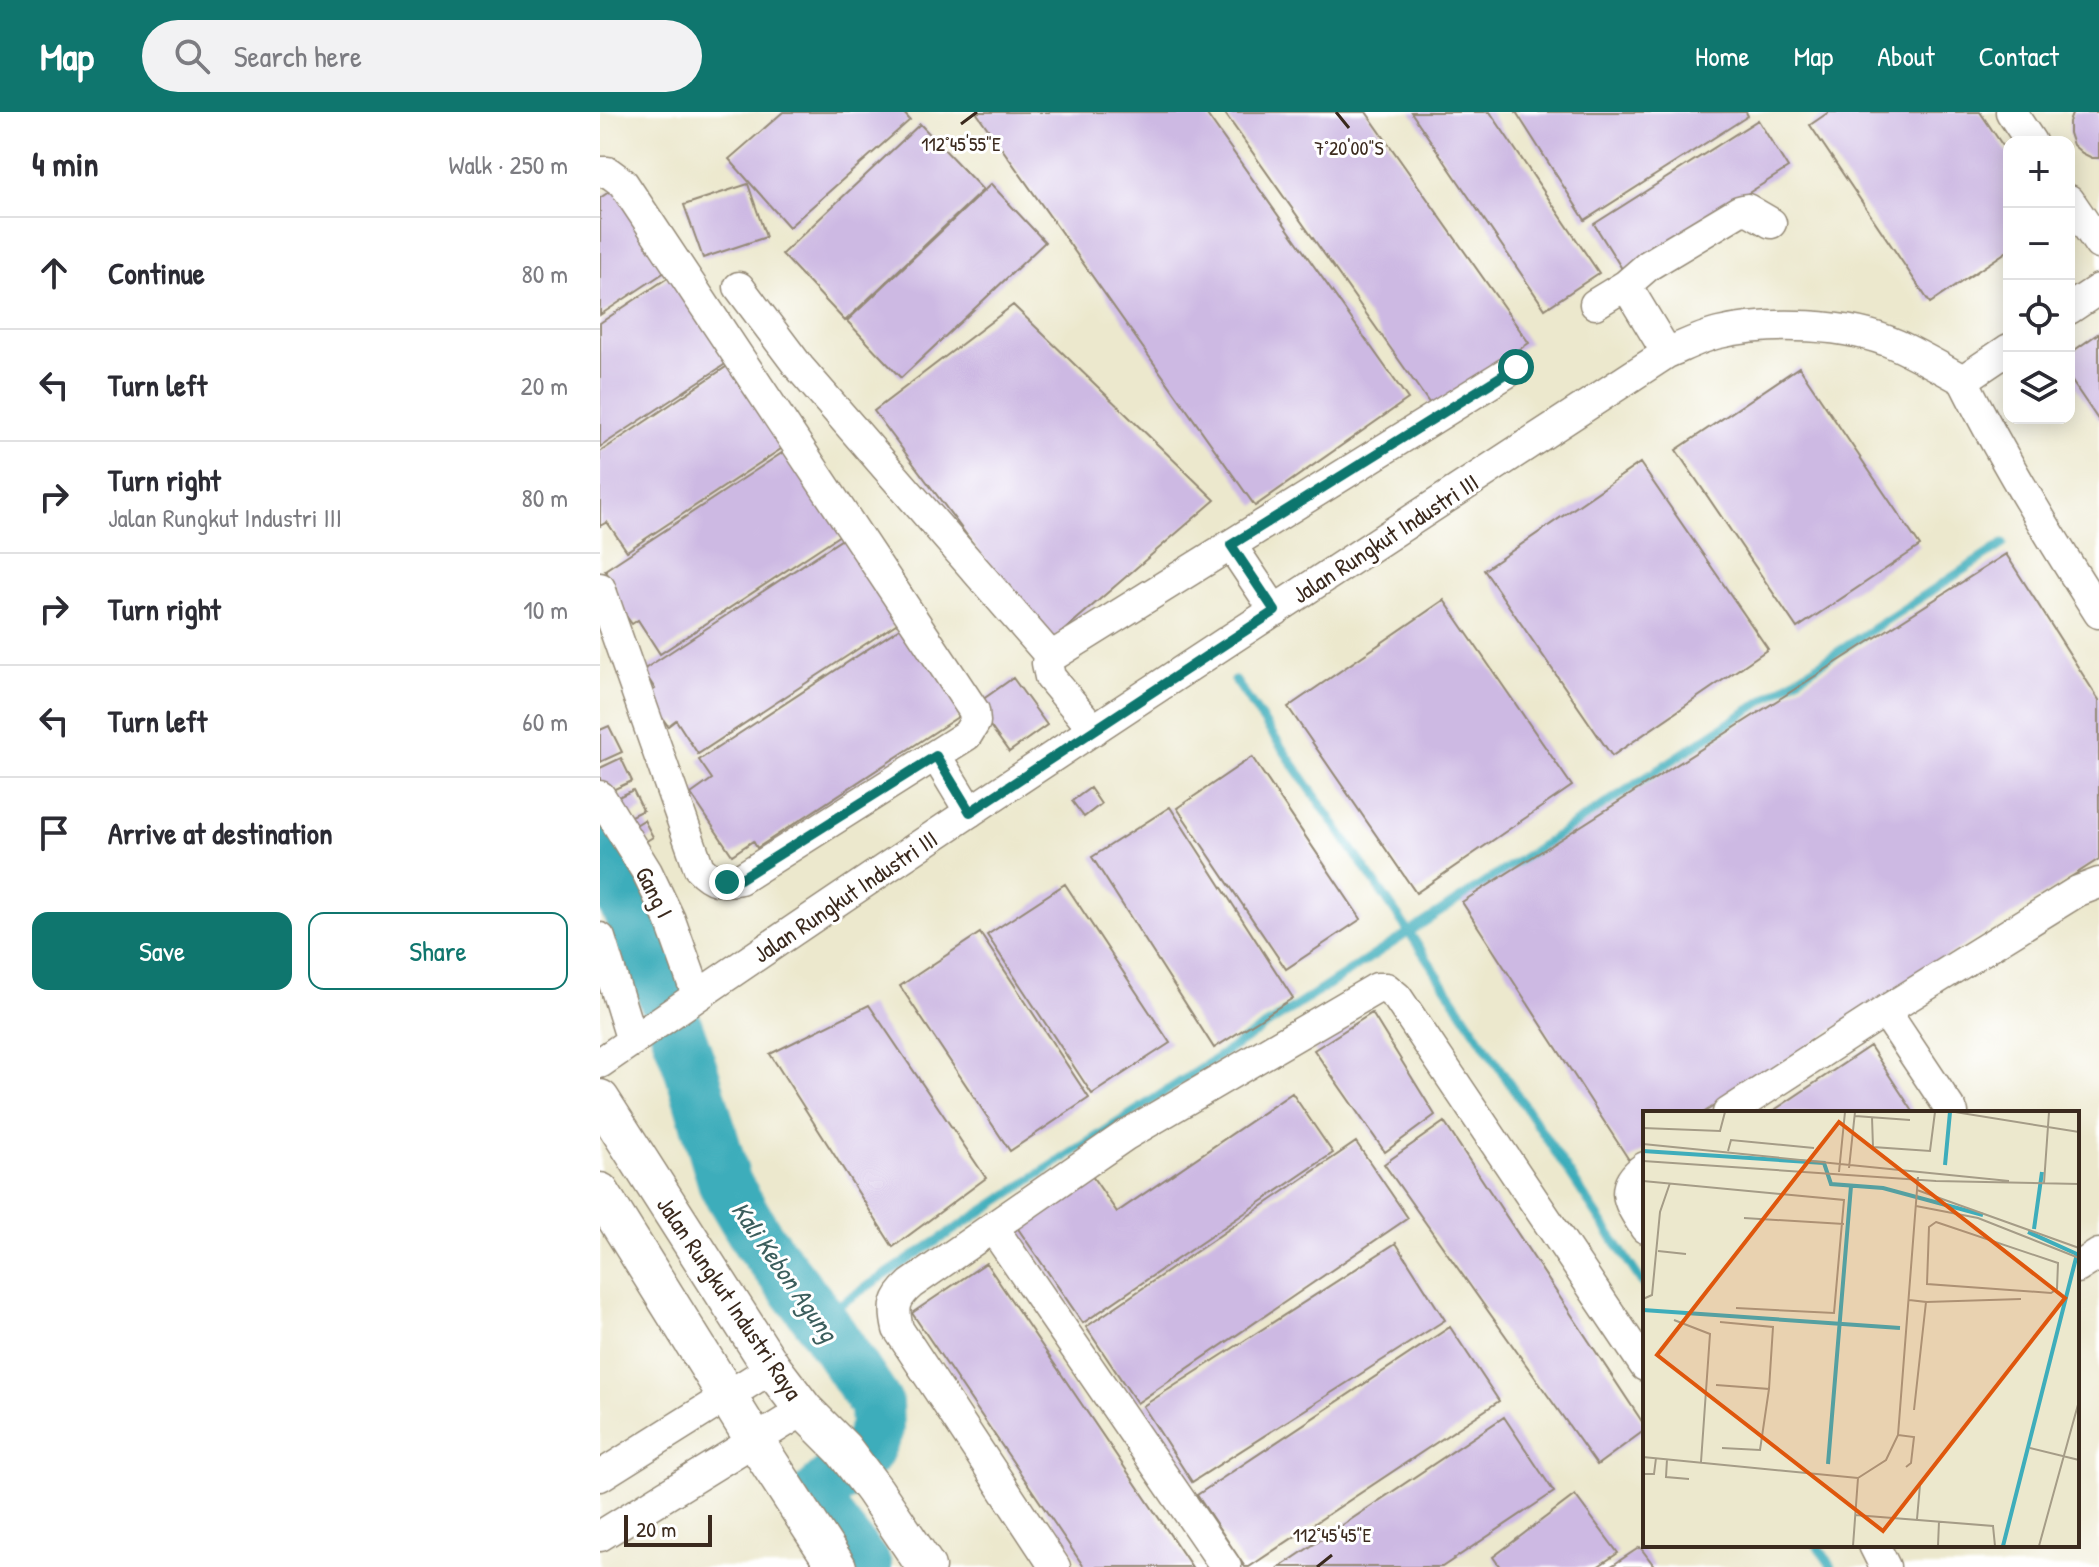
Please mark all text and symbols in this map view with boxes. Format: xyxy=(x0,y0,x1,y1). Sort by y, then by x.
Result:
search box xyxy=(142,20,702,92)
text: Map xyxy=(40,30,94,82)
icon: search xyxy=(170,34,214,78)
text: Search here xyxy=(234,36,362,76)
text: Home xyxy=(1695,37,1750,75)
text: Map xyxy=(1794,37,1833,75)
text: About xyxy=(1877,37,1935,75)
text: Contact xyxy=(1979,37,2059,75)
text: 112°45'55"E xyxy=(921,130,1001,157)
text: 7°20'00"S xyxy=(1314,134,1384,161)
map controls xyxy=(2003,136,2075,424)
button: + xyxy=(2003,136,2075,208)
text: 4 min xyxy=(32,141,99,187)
text: Walk · 250 m xyxy=(448,147,568,182)
button: − xyxy=(2003,208,2075,280)
icon: ahead xyxy=(32,251,76,295)
text: Continue xyxy=(108,253,205,293)
text: 80 m xyxy=(521,256,568,291)
button: locate xyxy=(2003,280,2075,352)
route start xyxy=(1498,349,1534,385)
button: layers xyxy=(2003,352,2075,424)
icon: left xyxy=(32,363,76,407)
text: Turn left xyxy=(108,365,207,405)
text: 20 m xyxy=(521,368,568,403)
text: Turn right xyxy=(108,460,221,500)
street label: Jalan Rungkut Industri III xyxy=(1286,466,1484,610)
icon: right xyxy=(32,475,76,519)
text: 80 m xyxy=(521,480,568,515)
text: Jalan Rungkut Industri III xyxy=(108,500,342,535)
icon: right xyxy=(32,587,76,631)
text: Turn right xyxy=(108,589,221,629)
text: 10 m xyxy=(523,592,568,627)
icon: left xyxy=(32,699,76,743)
text: Turn left xyxy=(108,701,207,741)
text: 60 m xyxy=(522,704,568,739)
icon: arrive xyxy=(32,811,76,855)
text: Arrive at destination xyxy=(108,813,333,853)
street label: Jalan Rungkut Industri III xyxy=(747,822,943,970)
street label: Gang I xyxy=(629,861,681,923)
route end xyxy=(709,864,745,900)
button: Save xyxy=(32,912,292,990)
button: Share xyxy=(308,912,568,990)
inset map xyxy=(1643,1111,2079,1547)
street label: Jalan Rungkut Industri Raya xyxy=(650,1190,810,1406)
water label: Kali Kebon Agung xyxy=(723,1194,847,1350)
scale bar xyxy=(624,1511,712,1547)
text: 20 m xyxy=(636,1514,676,1544)
text: 112°45'45"E xyxy=(1293,1521,1371,1548)

